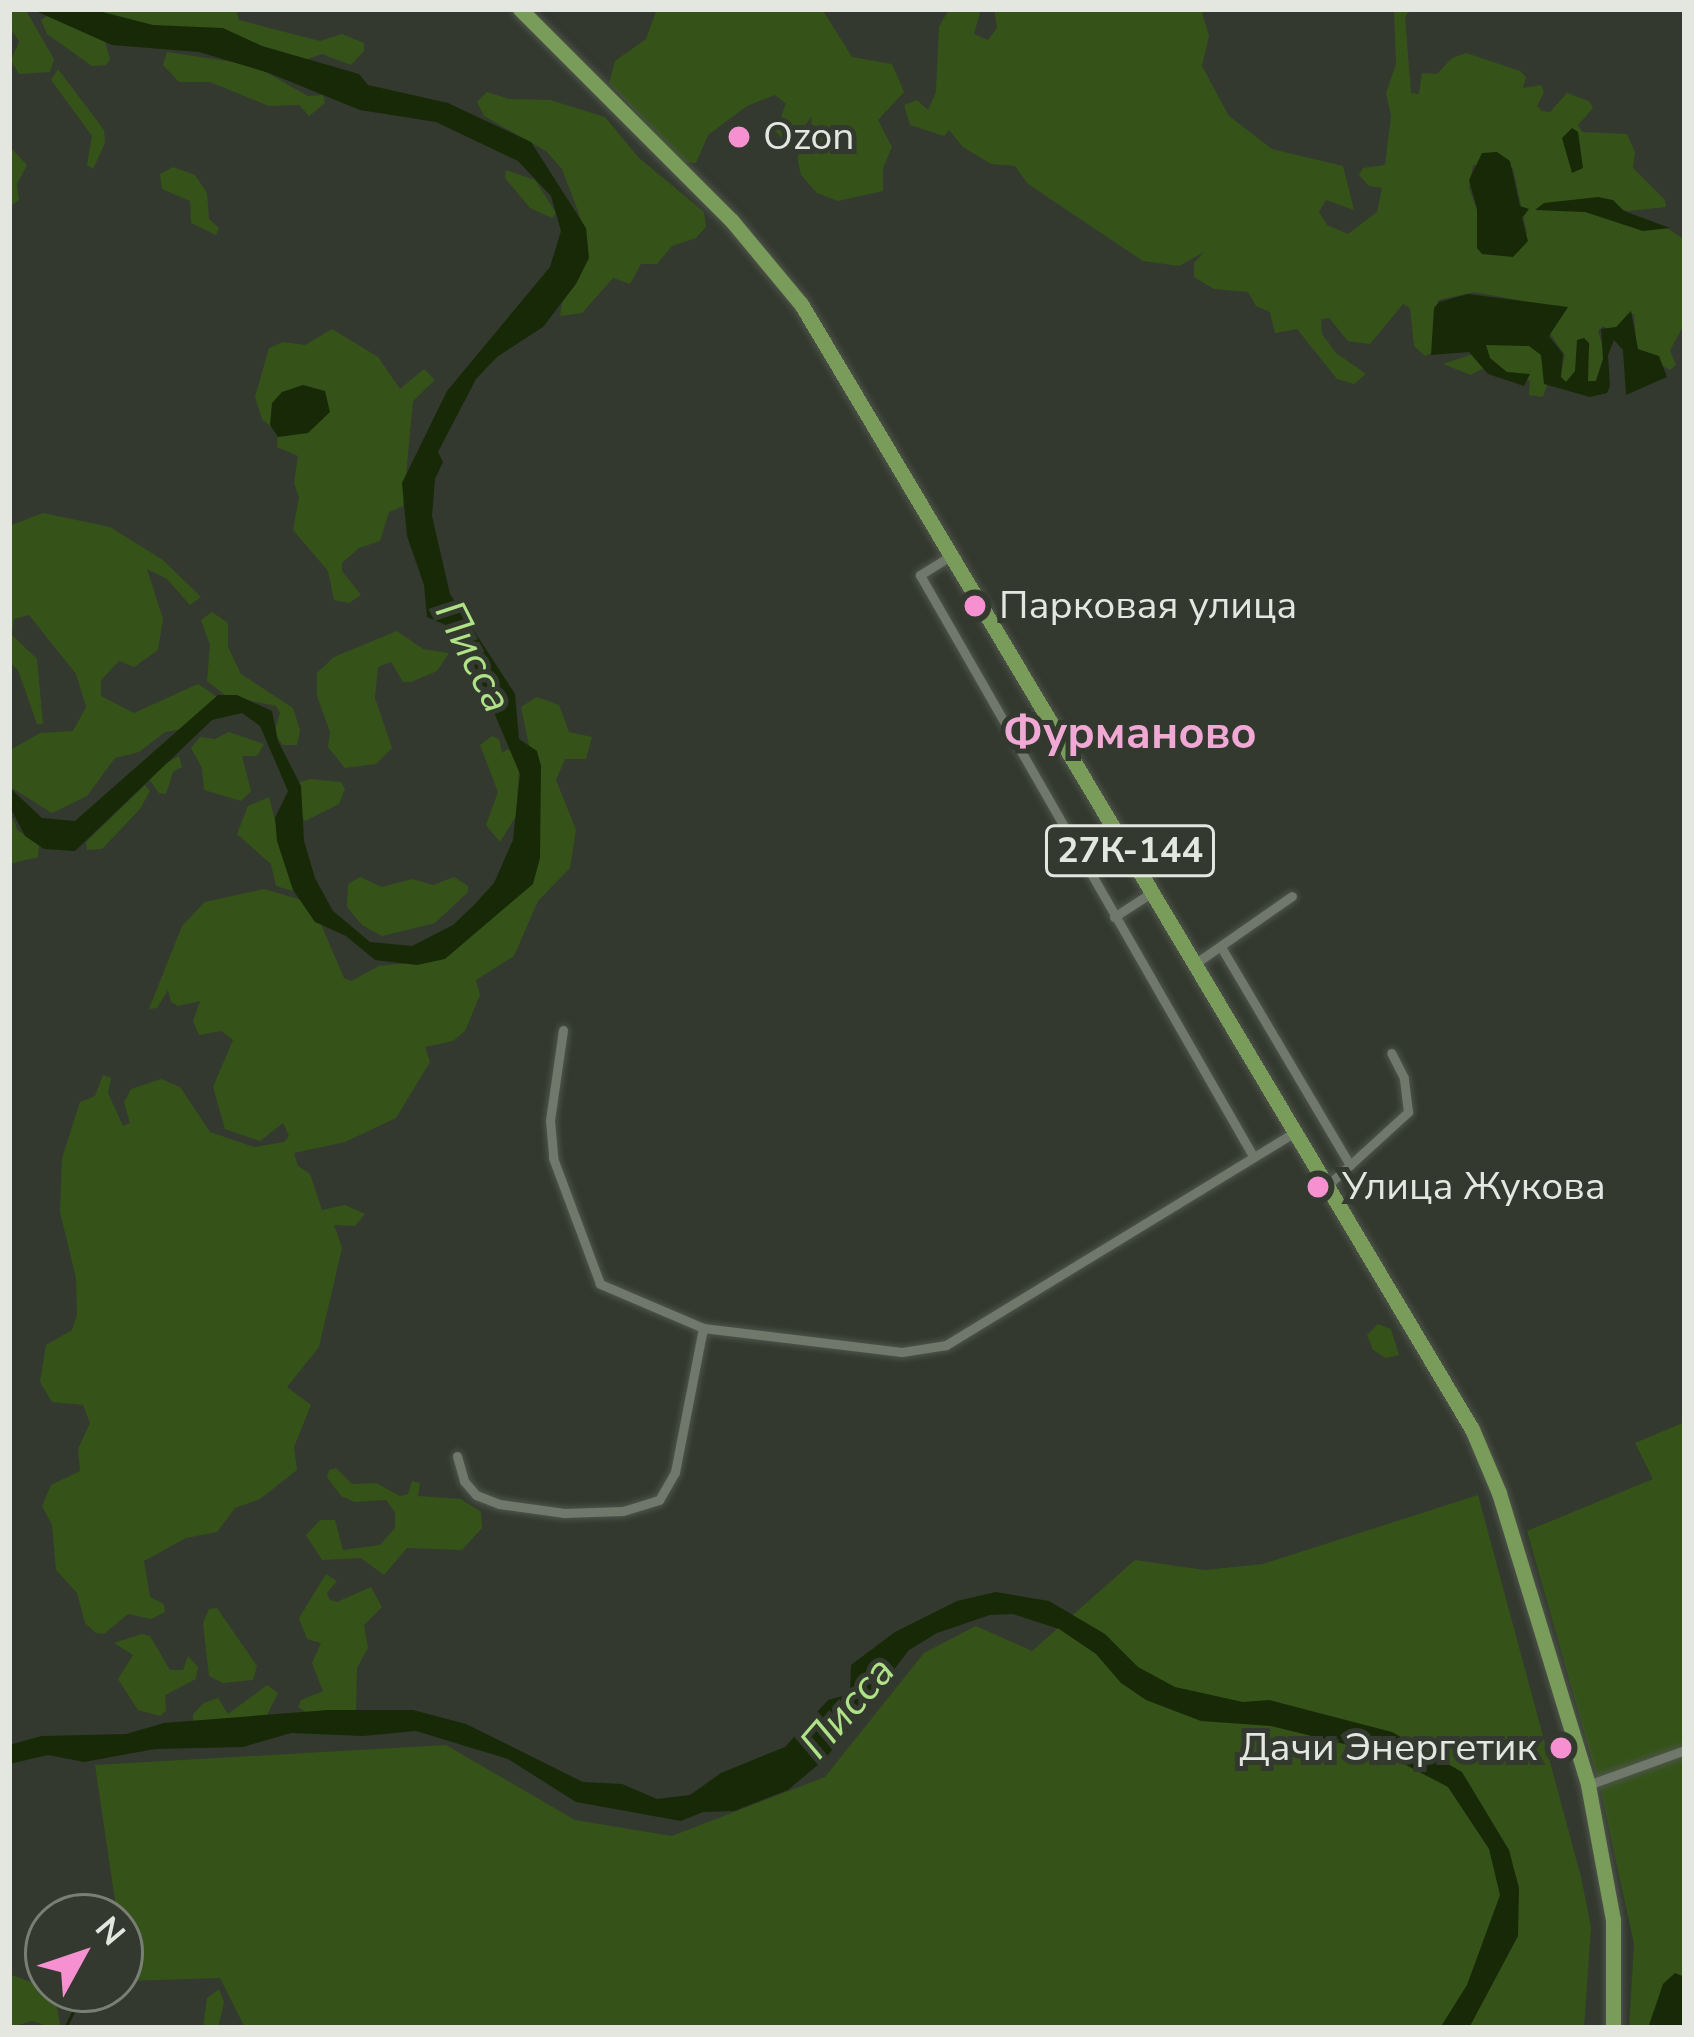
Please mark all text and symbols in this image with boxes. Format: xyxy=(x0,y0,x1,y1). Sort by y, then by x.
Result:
place label: Ozon xyxy=(763,114,854,160)
marker: Ozon xyxy=(726,124,752,150)
place label: Парковая улица xyxy=(999,583,1297,629)
water label: Писса xyxy=(424,593,522,721)
marker: Парковая улица xyxy=(962,593,988,619)
district label: Фурманово xyxy=(1003,707,1257,761)
road number: 27К-144 xyxy=(1043,821,1217,881)
place label: Улица Жукова xyxy=(1342,1164,1606,1210)
marker: Улица Жукова xyxy=(1305,1174,1331,1200)
water label: Писса xyxy=(790,1647,906,1769)
place label: Дачи Энергетик xyxy=(1239,1725,1537,1771)
marker: Дачи Энергетик xyxy=(1548,1735,1574,1761)
north arrow xyxy=(24,1893,144,2013)
text: N xyxy=(84,1908,135,1955)

